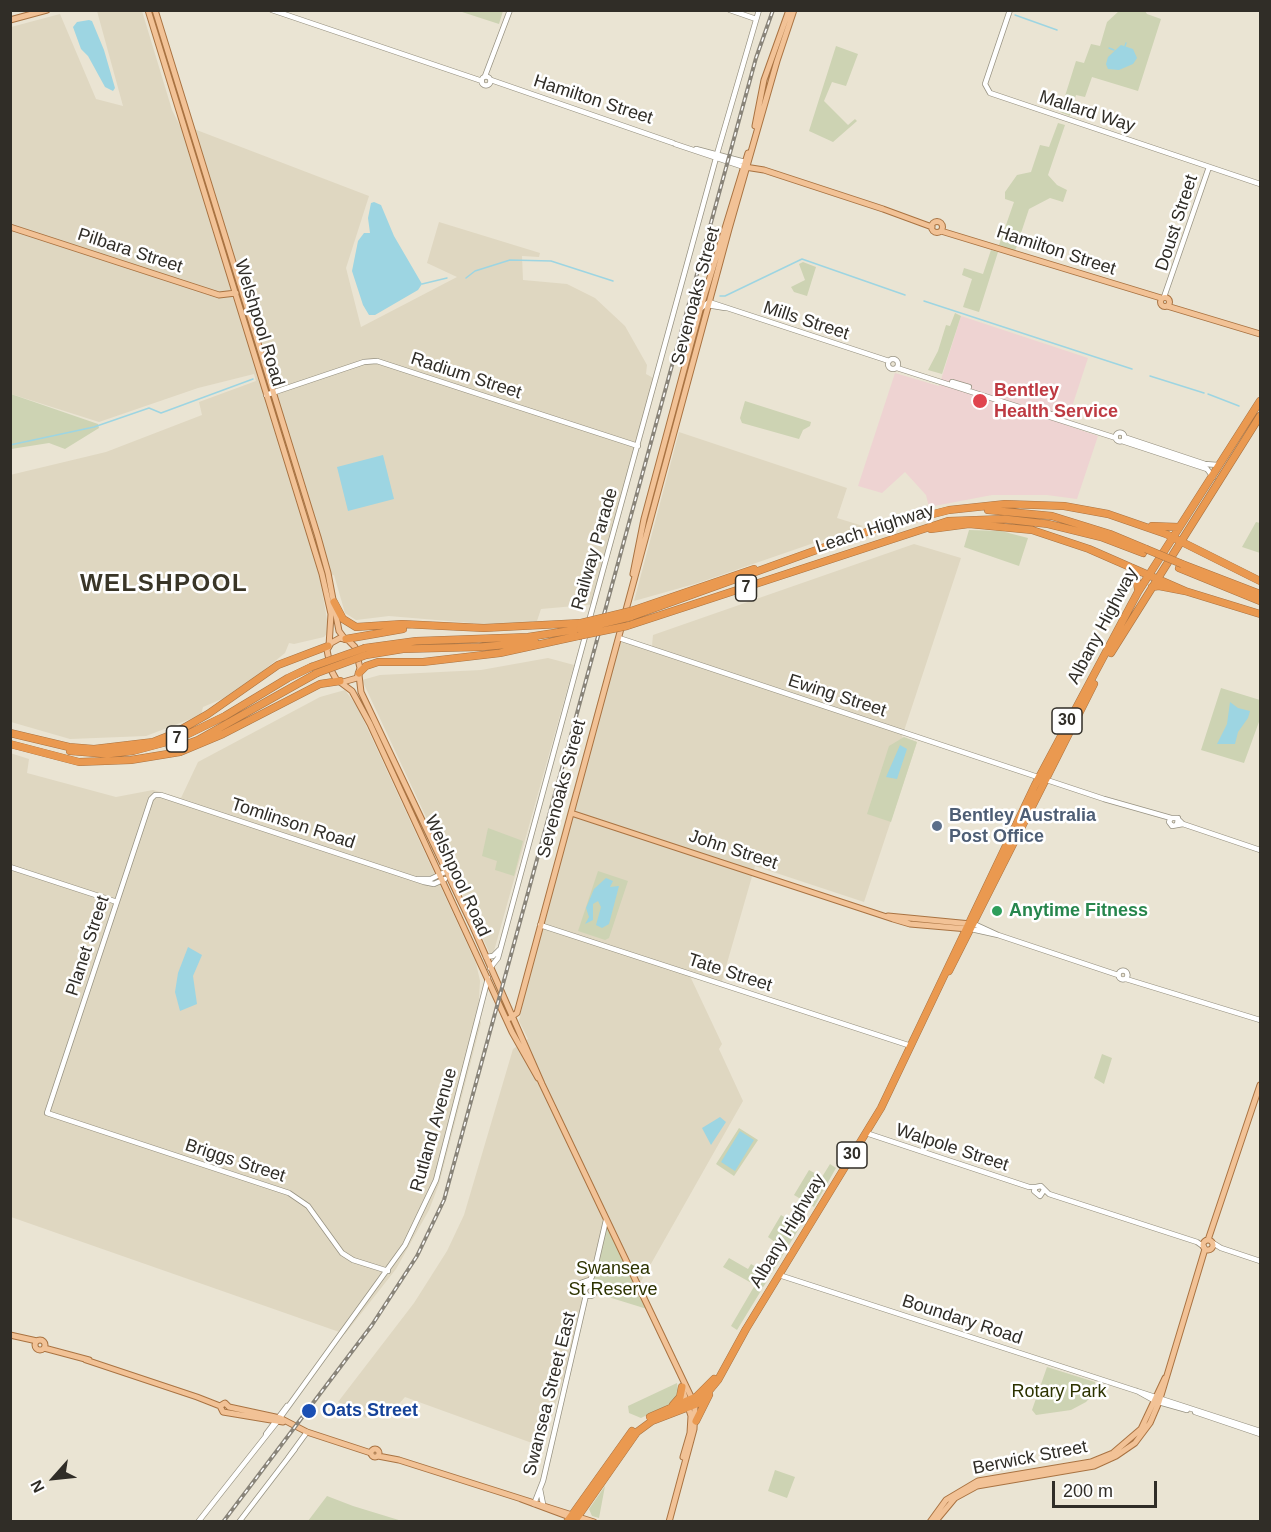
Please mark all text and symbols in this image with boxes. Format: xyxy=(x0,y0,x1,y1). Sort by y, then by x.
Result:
street label: Hamilton Street xyxy=(531,71,655,129)
street label: Mallard Way xyxy=(1036,86,1138,138)
street label: Doust Street xyxy=(1151,172,1203,274)
street label: Hamilton Street xyxy=(994,222,1118,280)
street label: Pilbara Street xyxy=(75,224,185,278)
street label: Sevenoaks Street xyxy=(667,225,725,367)
street label: Welshpool Road xyxy=(229,257,289,389)
street label: Mills Street xyxy=(760,297,852,345)
street label: Radium Street xyxy=(408,348,524,404)
place label: Bentley Health Service xyxy=(994,380,1118,422)
marker: Bentley Health Service xyxy=(971,392,989,410)
street label: Railway Parade xyxy=(567,485,623,613)
street label: Leach Highway xyxy=(813,500,937,558)
street label: Albany Highway xyxy=(1063,564,1143,688)
district label: WELSHPOOL xyxy=(80,570,248,598)
road number: 7 xyxy=(736,575,756,601)
street label: Ewing Street xyxy=(785,670,889,722)
road number: 30 xyxy=(1052,708,1082,734)
street label: Sevenoaks Street xyxy=(533,718,591,860)
road number: 7 xyxy=(166,726,188,752)
street label: Tomlinson Road xyxy=(228,794,358,854)
place label: Bentley Australia Post Office xyxy=(949,805,1096,848)
street label: Welshpool Road xyxy=(419,812,495,940)
marker: Bentley Australia Post Office xyxy=(930,819,944,833)
street label: John Street xyxy=(686,826,780,874)
street label: Planet Street xyxy=(62,893,114,999)
place label: Anytime Fitness xyxy=(1009,900,1148,922)
marker: Anytime Fitness xyxy=(990,904,1004,918)
street label: Tate Street xyxy=(685,949,775,997)
street label: Rutland Avenue xyxy=(406,1066,462,1194)
street label: Walpole Street xyxy=(893,1120,1011,1176)
street label: Briggs Street xyxy=(182,1135,288,1187)
road number: 30 xyxy=(837,1142,867,1168)
street label: Albany Highway xyxy=(746,1170,830,1292)
park label: Swansea St Reserve xyxy=(568,1258,658,1300)
street label: Boundary Road xyxy=(899,1290,1025,1350)
street label: Swansea Street East xyxy=(519,1310,581,1478)
park label: Rotary Park xyxy=(1011,1381,1107,1403)
place label: Oats Street xyxy=(322,1400,418,1422)
marker: Oats Street xyxy=(300,1402,318,1420)
street label: Berwick Street xyxy=(971,1436,1089,1480)
north arrow xyxy=(24,1448,84,1508)
scale bar xyxy=(1055,1469,1160,1507)
text: N xyxy=(27,1477,48,1495)
text: 200 m xyxy=(1063,1481,1113,1501)

